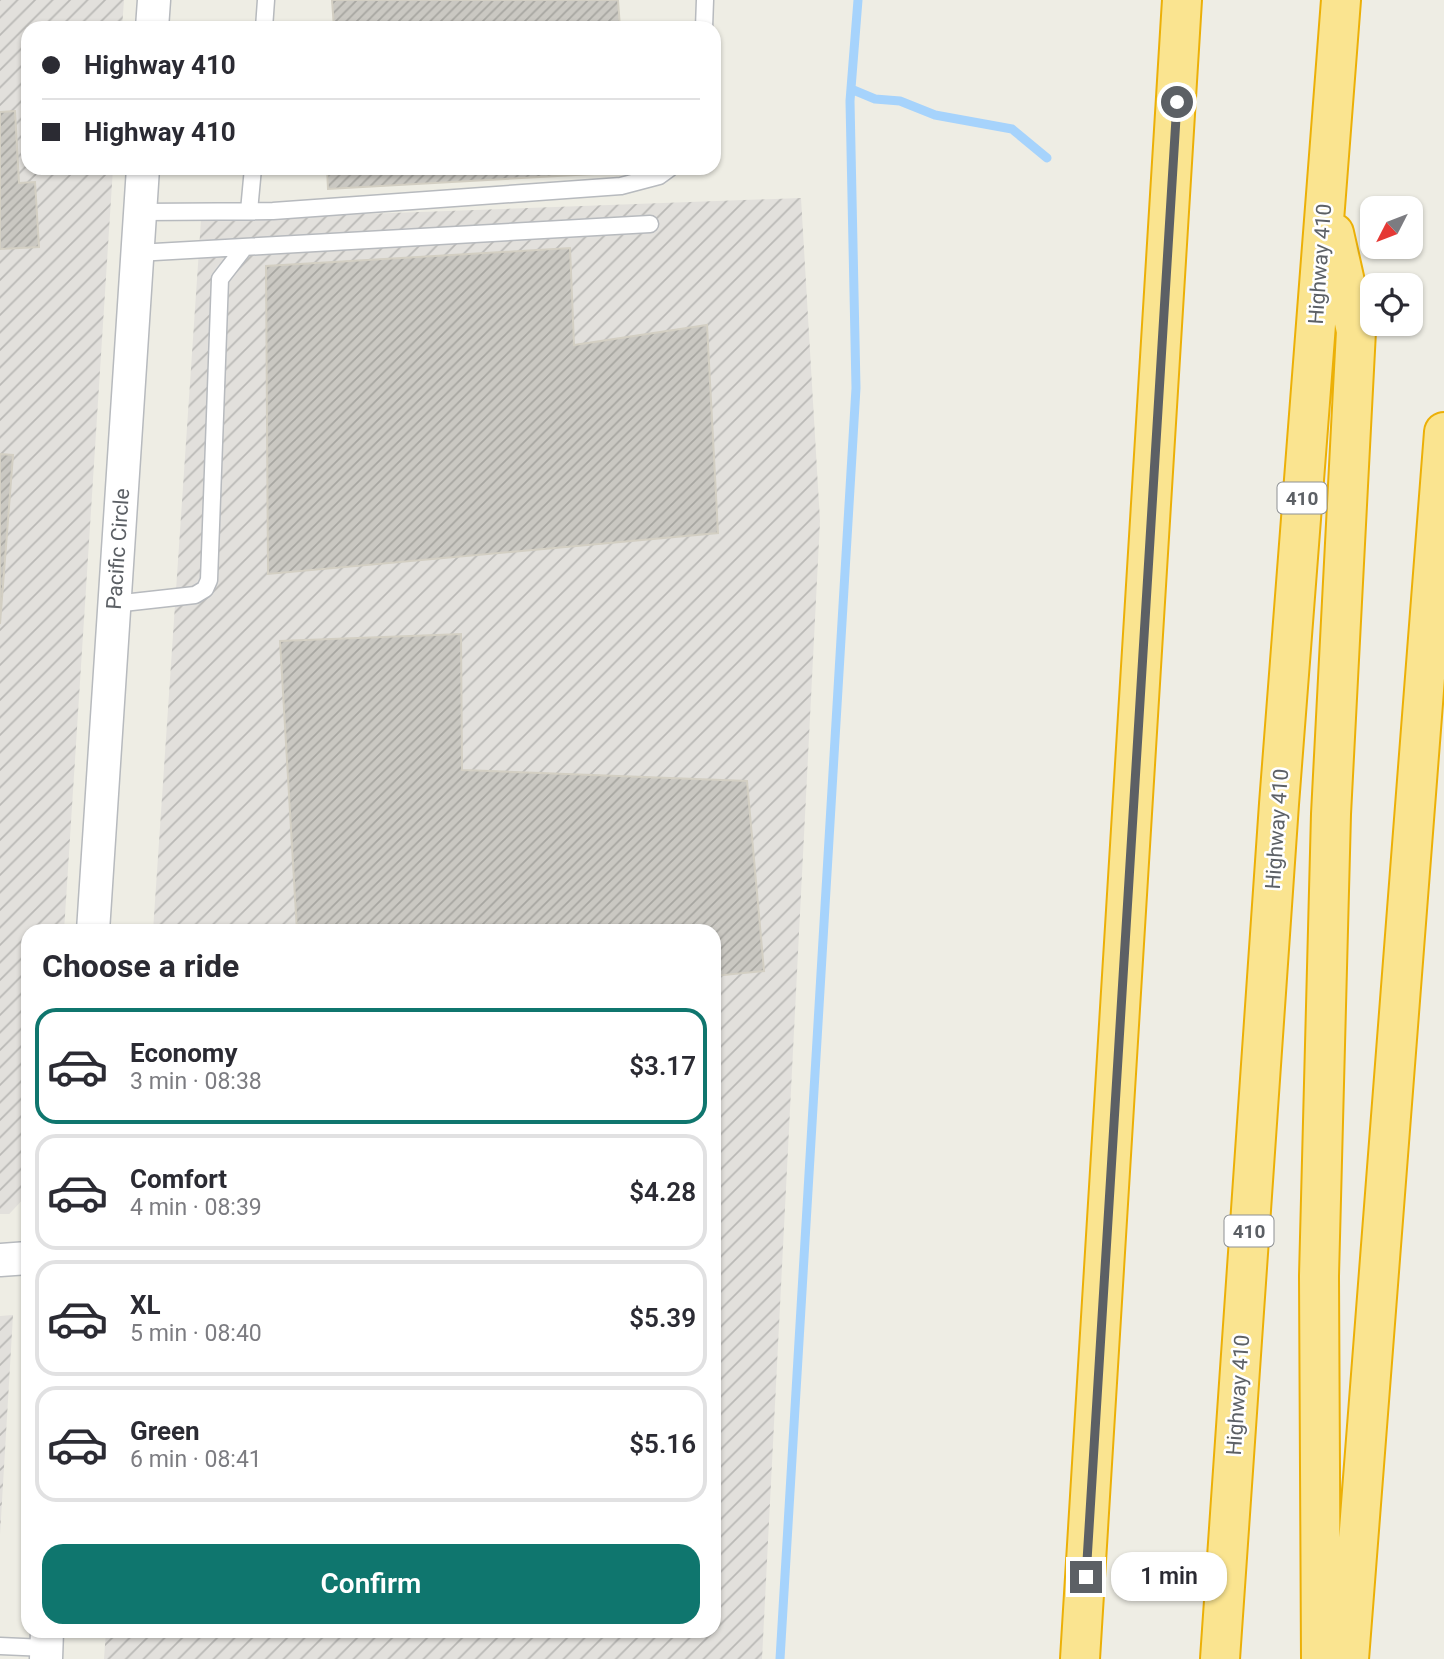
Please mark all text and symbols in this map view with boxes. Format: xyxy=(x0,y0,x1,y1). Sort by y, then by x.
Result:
text: Highway 410 xyxy=(84,50,236,80)
route start xyxy=(1161,86,1193,118)
text: Highway 410 xyxy=(84,117,236,147)
north arrow xyxy=(1360,196,1423,259)
map controls xyxy=(1360,196,1423,336)
street label: Highway 410 xyxy=(1304,203,1336,325)
button: locate xyxy=(1360,273,1423,336)
road number: 410 xyxy=(1278,482,1326,513)
street label: Pacific Circle xyxy=(102,488,134,610)
street label: Highway 410 xyxy=(1261,768,1293,890)
text: Choose a ride xyxy=(42,947,239,985)
icon: car xyxy=(46,1035,109,1098)
text: Economy xyxy=(130,1038,237,1068)
text: $3.17 xyxy=(629,1051,696,1081)
text: 3 min · 08:38 xyxy=(130,1068,262,1095)
icon: car xyxy=(46,1161,109,1224)
text: Comfort xyxy=(130,1164,227,1194)
text: $4.28 xyxy=(629,1177,696,1207)
text: 4 min · 08:39 xyxy=(130,1194,262,1221)
road number: 410 xyxy=(1224,1216,1274,1246)
icon: car xyxy=(46,1287,109,1350)
text: XL xyxy=(130,1290,161,1320)
text: $5.39 xyxy=(629,1303,696,1333)
text: 5 min · 08:40 xyxy=(130,1320,262,1347)
street label: Highway 410 xyxy=(1222,1334,1254,1456)
icon: car xyxy=(46,1413,109,1476)
text: Green xyxy=(130,1416,200,1446)
text: $5.16 xyxy=(629,1429,696,1459)
text: 6 min · 08:41 xyxy=(130,1446,262,1473)
button: Confirm xyxy=(42,1544,700,1624)
callout: 1 min xyxy=(1110,1552,1226,1602)
route end xyxy=(1070,1561,1102,1593)
text: 1 min xyxy=(1140,1563,1198,1590)

